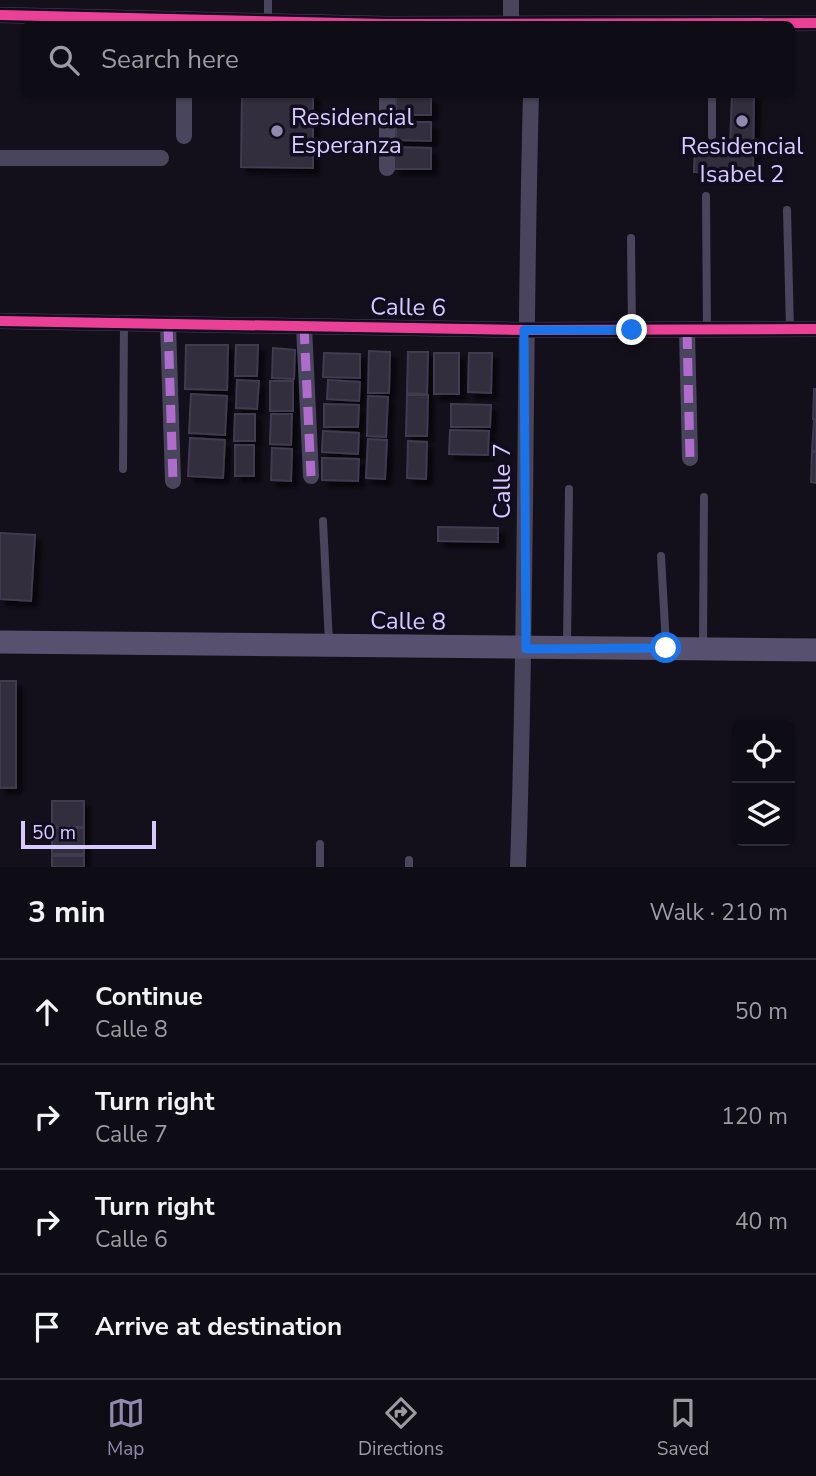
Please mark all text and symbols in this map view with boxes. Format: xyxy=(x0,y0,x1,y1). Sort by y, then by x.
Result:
search box xyxy=(21,21,795,98)
icon: search xyxy=(45,41,83,79)
text: Search here xyxy=(101,42,239,77)
place label: Residencial Esperanza xyxy=(291,101,414,161)
marker: Residencial Isabel 2 xyxy=(734,113,750,129)
marker: Residencial Esperanza xyxy=(269,123,285,139)
place label: Residencial Isabel 2 xyxy=(681,130,803,190)
street label: Calle 6 xyxy=(370,290,446,324)
route end xyxy=(616,314,647,345)
street label: Calle 7 xyxy=(486,443,518,519)
street label: Calle 8 xyxy=(370,604,446,638)
route start xyxy=(650,632,681,663)
map controls xyxy=(732,720,795,846)
button: locate xyxy=(732,720,795,783)
button: layers xyxy=(732,783,795,846)
scale bar xyxy=(21,818,156,850)
text: 50 m xyxy=(32,820,76,846)
text: 3 min xyxy=(28,892,106,933)
text: Walk · 210 m xyxy=(649,897,788,928)
text: Continue xyxy=(95,979,203,1014)
icon: ahead xyxy=(28,993,66,1031)
text: 50 m xyxy=(735,996,788,1027)
text: Calle 8 xyxy=(95,1014,168,1045)
text: Turn right xyxy=(95,1084,214,1119)
icon: right xyxy=(28,1098,66,1136)
text: 120 m xyxy=(721,1101,788,1132)
text: Calle 7 xyxy=(95,1119,168,1150)
text: Turn right xyxy=(95,1189,214,1224)
icon: right xyxy=(28,1203,66,1241)
text: 40 m xyxy=(735,1206,788,1237)
text: Calle 6 xyxy=(95,1224,168,1255)
icon: arrive xyxy=(28,1308,66,1346)
text: Arrive at destination xyxy=(95,1309,342,1344)
tab: Map xyxy=(107,1394,145,1462)
tab: Directions xyxy=(358,1394,444,1462)
tab: Saved xyxy=(657,1394,709,1462)

